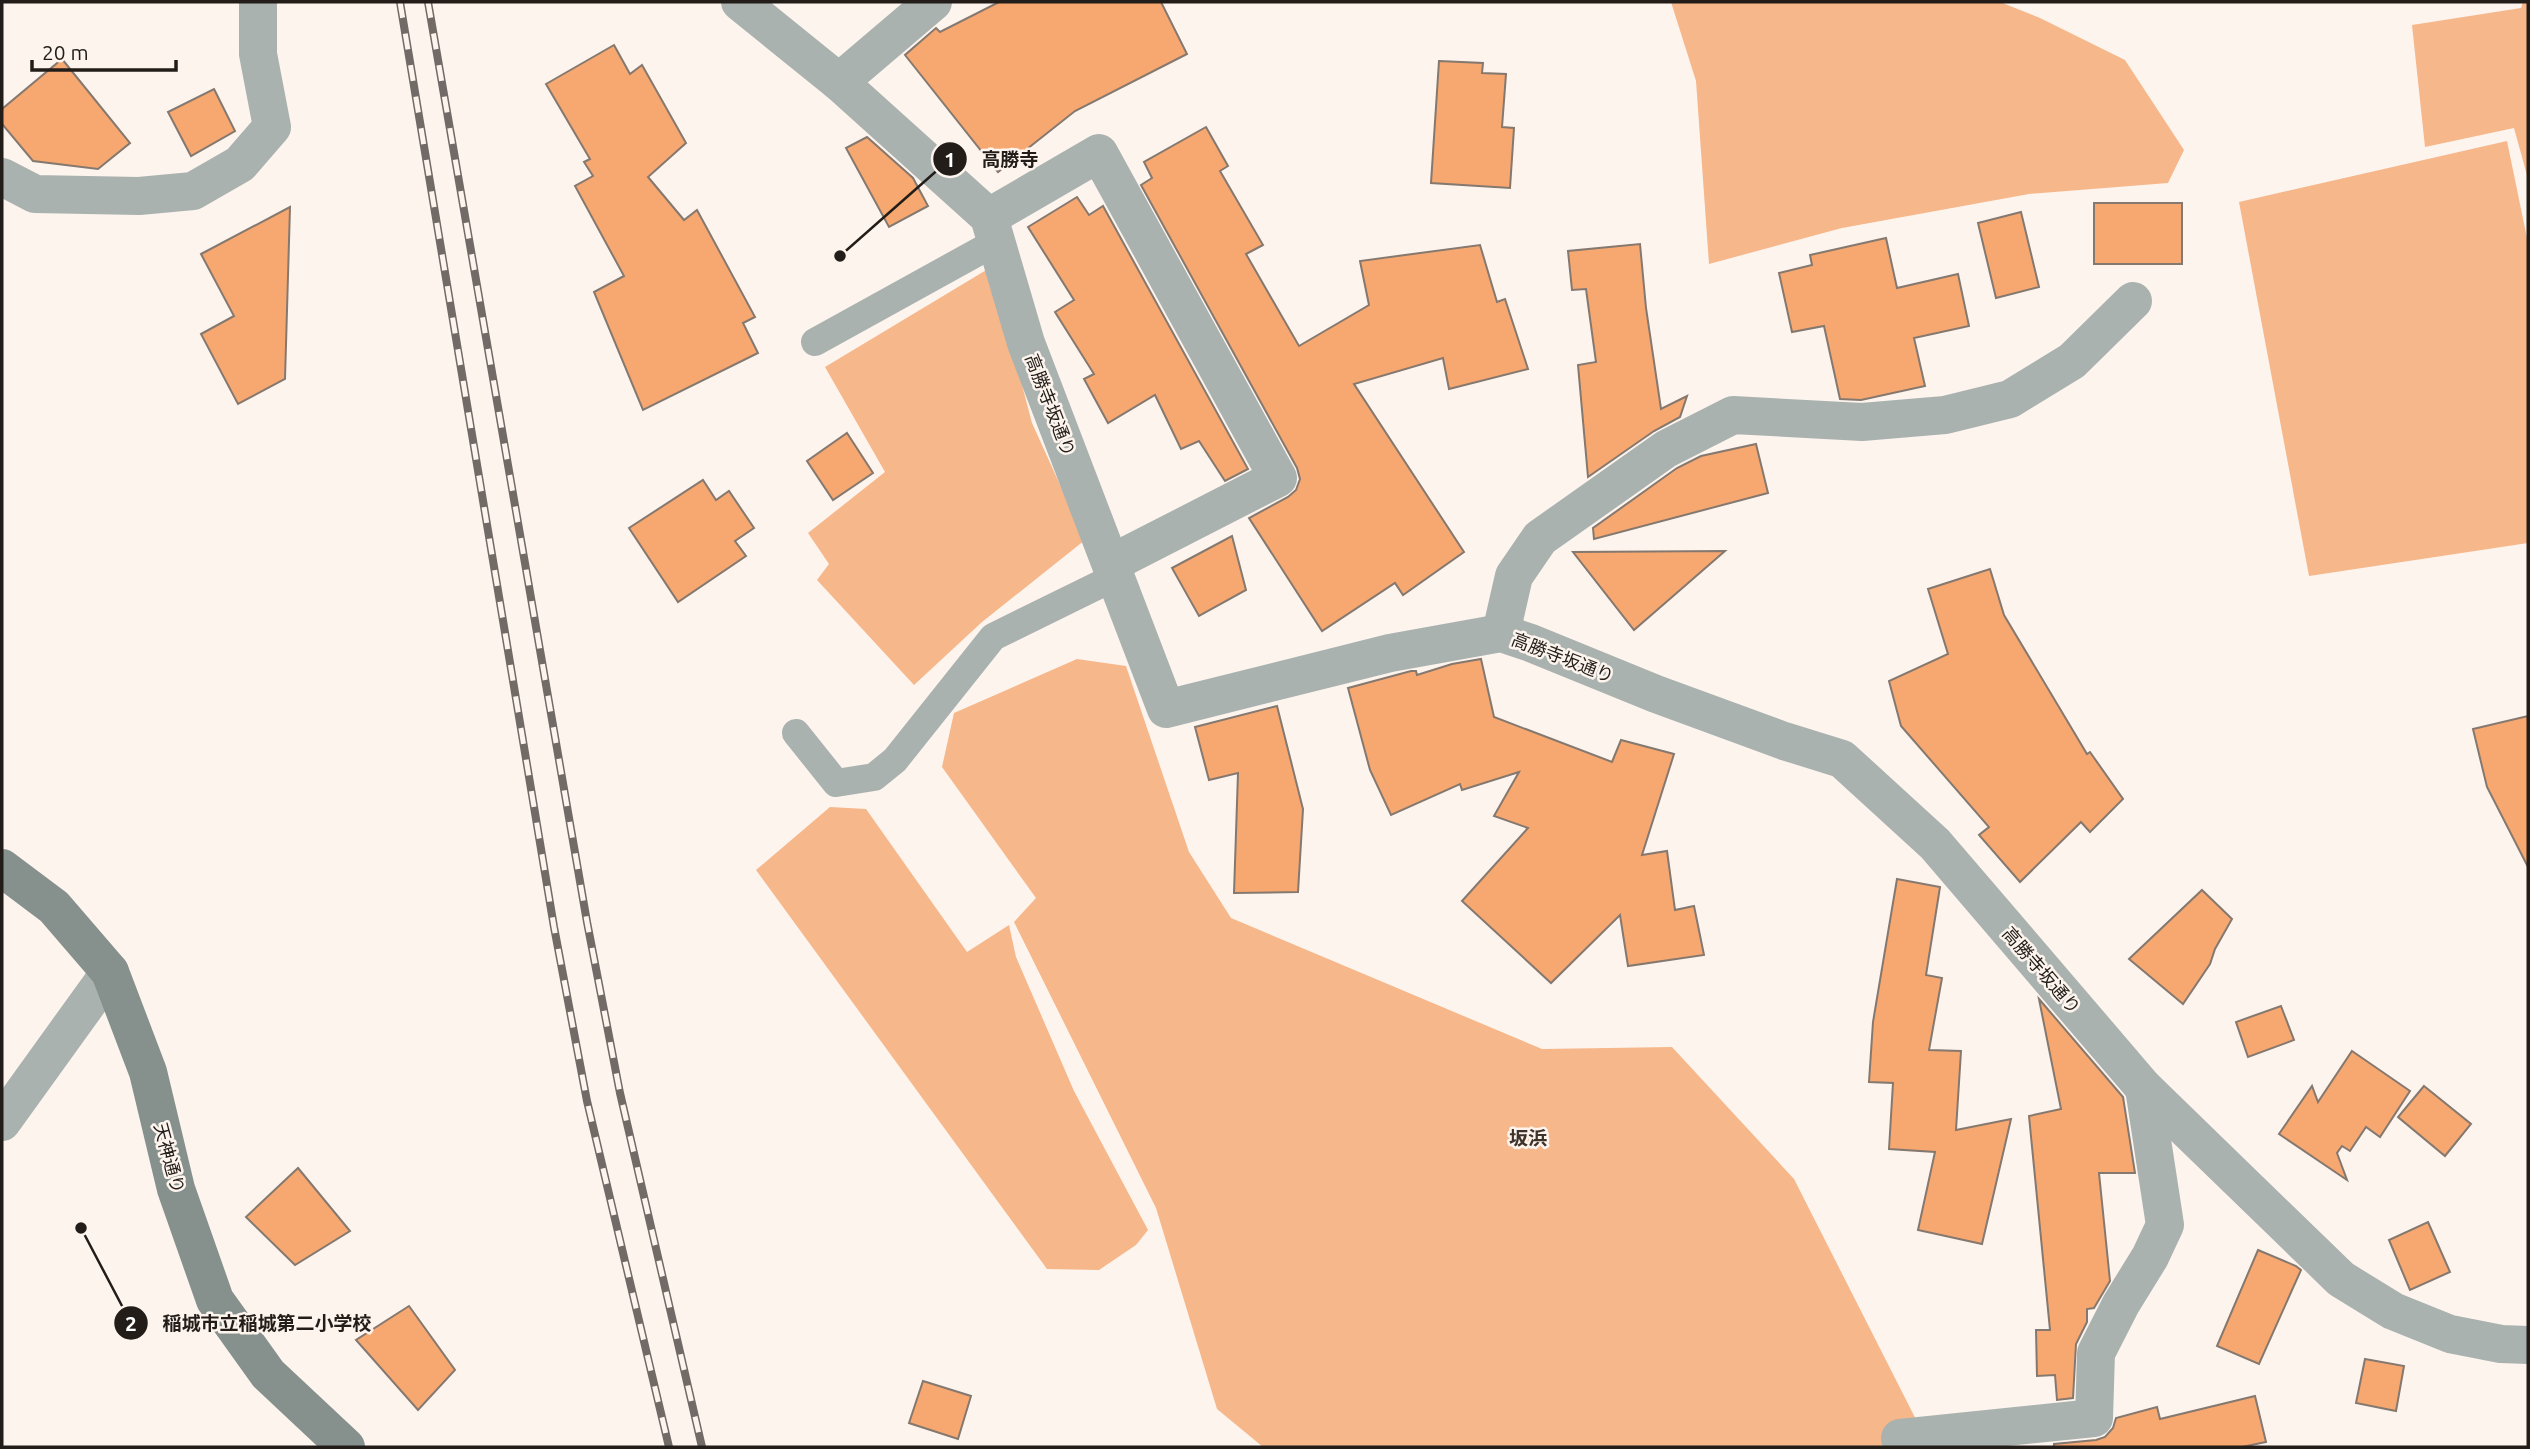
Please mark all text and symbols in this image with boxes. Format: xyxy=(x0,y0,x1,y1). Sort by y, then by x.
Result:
scale bar xyxy=(32,28,175,72)
text: 20 m xyxy=(42,40,89,64)
callout: 高勝寺 xyxy=(932,139,1052,179)
text: 1 xyxy=(944,147,956,171)
text: 高勝寺 xyxy=(981,148,1039,170)
street label: 高勝寺坂通り xyxy=(1022,351,1080,459)
street label: 高勝寺坂通り xyxy=(1509,628,1617,686)
street label: 高勝寺坂通り xyxy=(1999,923,2085,1017)
street label: 天神通り xyxy=(151,1121,189,1195)
district label: 坂浜 xyxy=(1509,1127,1547,1149)
callout: 稲城市立稲城第二小学校 xyxy=(114,1303,386,1343)
text: 2 xyxy=(125,1311,137,1335)
text: 稲城市立稲城第二小学校 xyxy=(162,1312,372,1334)

